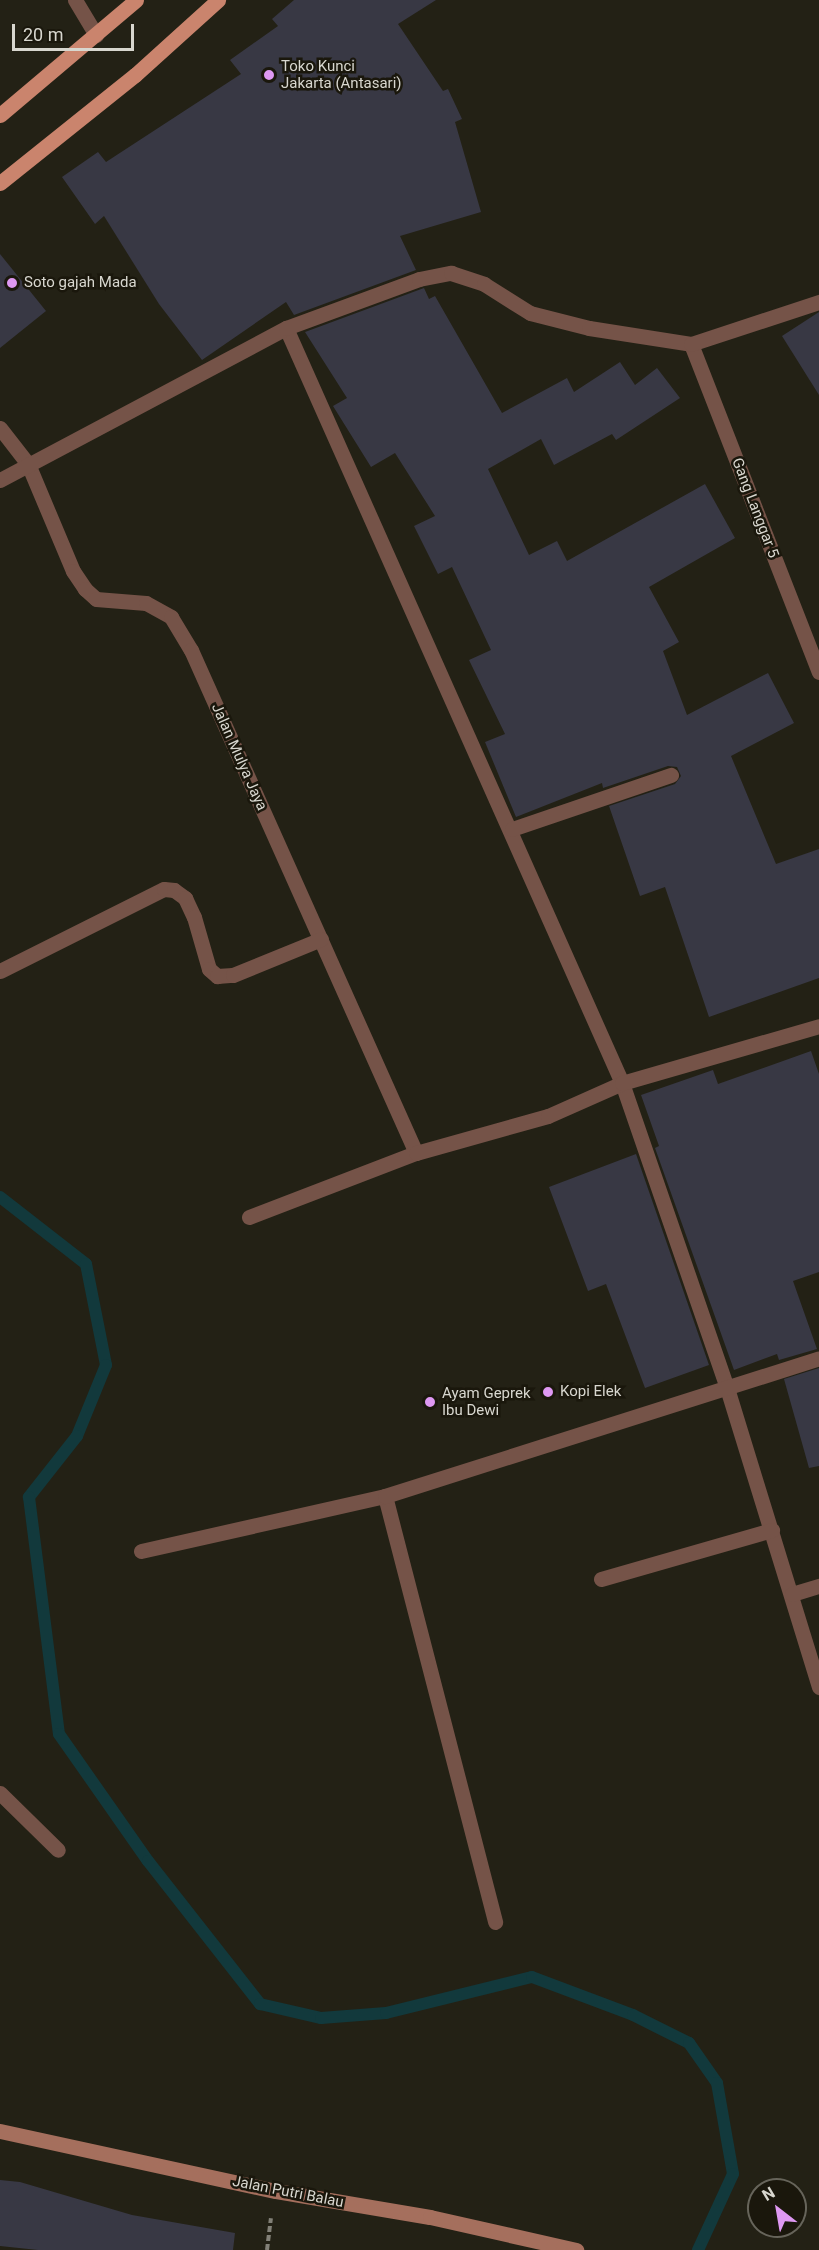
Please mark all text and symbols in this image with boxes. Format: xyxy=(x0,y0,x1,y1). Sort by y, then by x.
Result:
scale bar xyxy=(15,12,136,50)
text: 20 m xyxy=(23,24,63,45)
place label: Toko Kunci Jakarta (Antasari) xyxy=(281,57,402,92)
marker: Toko Kunci Jakarta (Antasari) xyxy=(262,68,276,82)
place label: Soto gajah Mada xyxy=(24,274,137,292)
marker: Soto gajah Mada xyxy=(5,276,19,290)
street label: Gang Langgar 5 xyxy=(728,455,782,561)
street label: Jalan Mulya Jaya xyxy=(207,701,271,813)
place label: Kopi Elek xyxy=(560,1383,621,1401)
place label: Ayam Geprek Ibu Dewi xyxy=(442,1384,531,1419)
marker: Kopi Elek xyxy=(541,1385,555,1399)
marker: Ayam Geprek Ibu Dewi xyxy=(423,1395,437,1409)
street label: Jalan Putri Balau xyxy=(231,2172,345,2212)
north arrow xyxy=(747,2178,807,2238)
text: N xyxy=(759,2183,778,2205)

